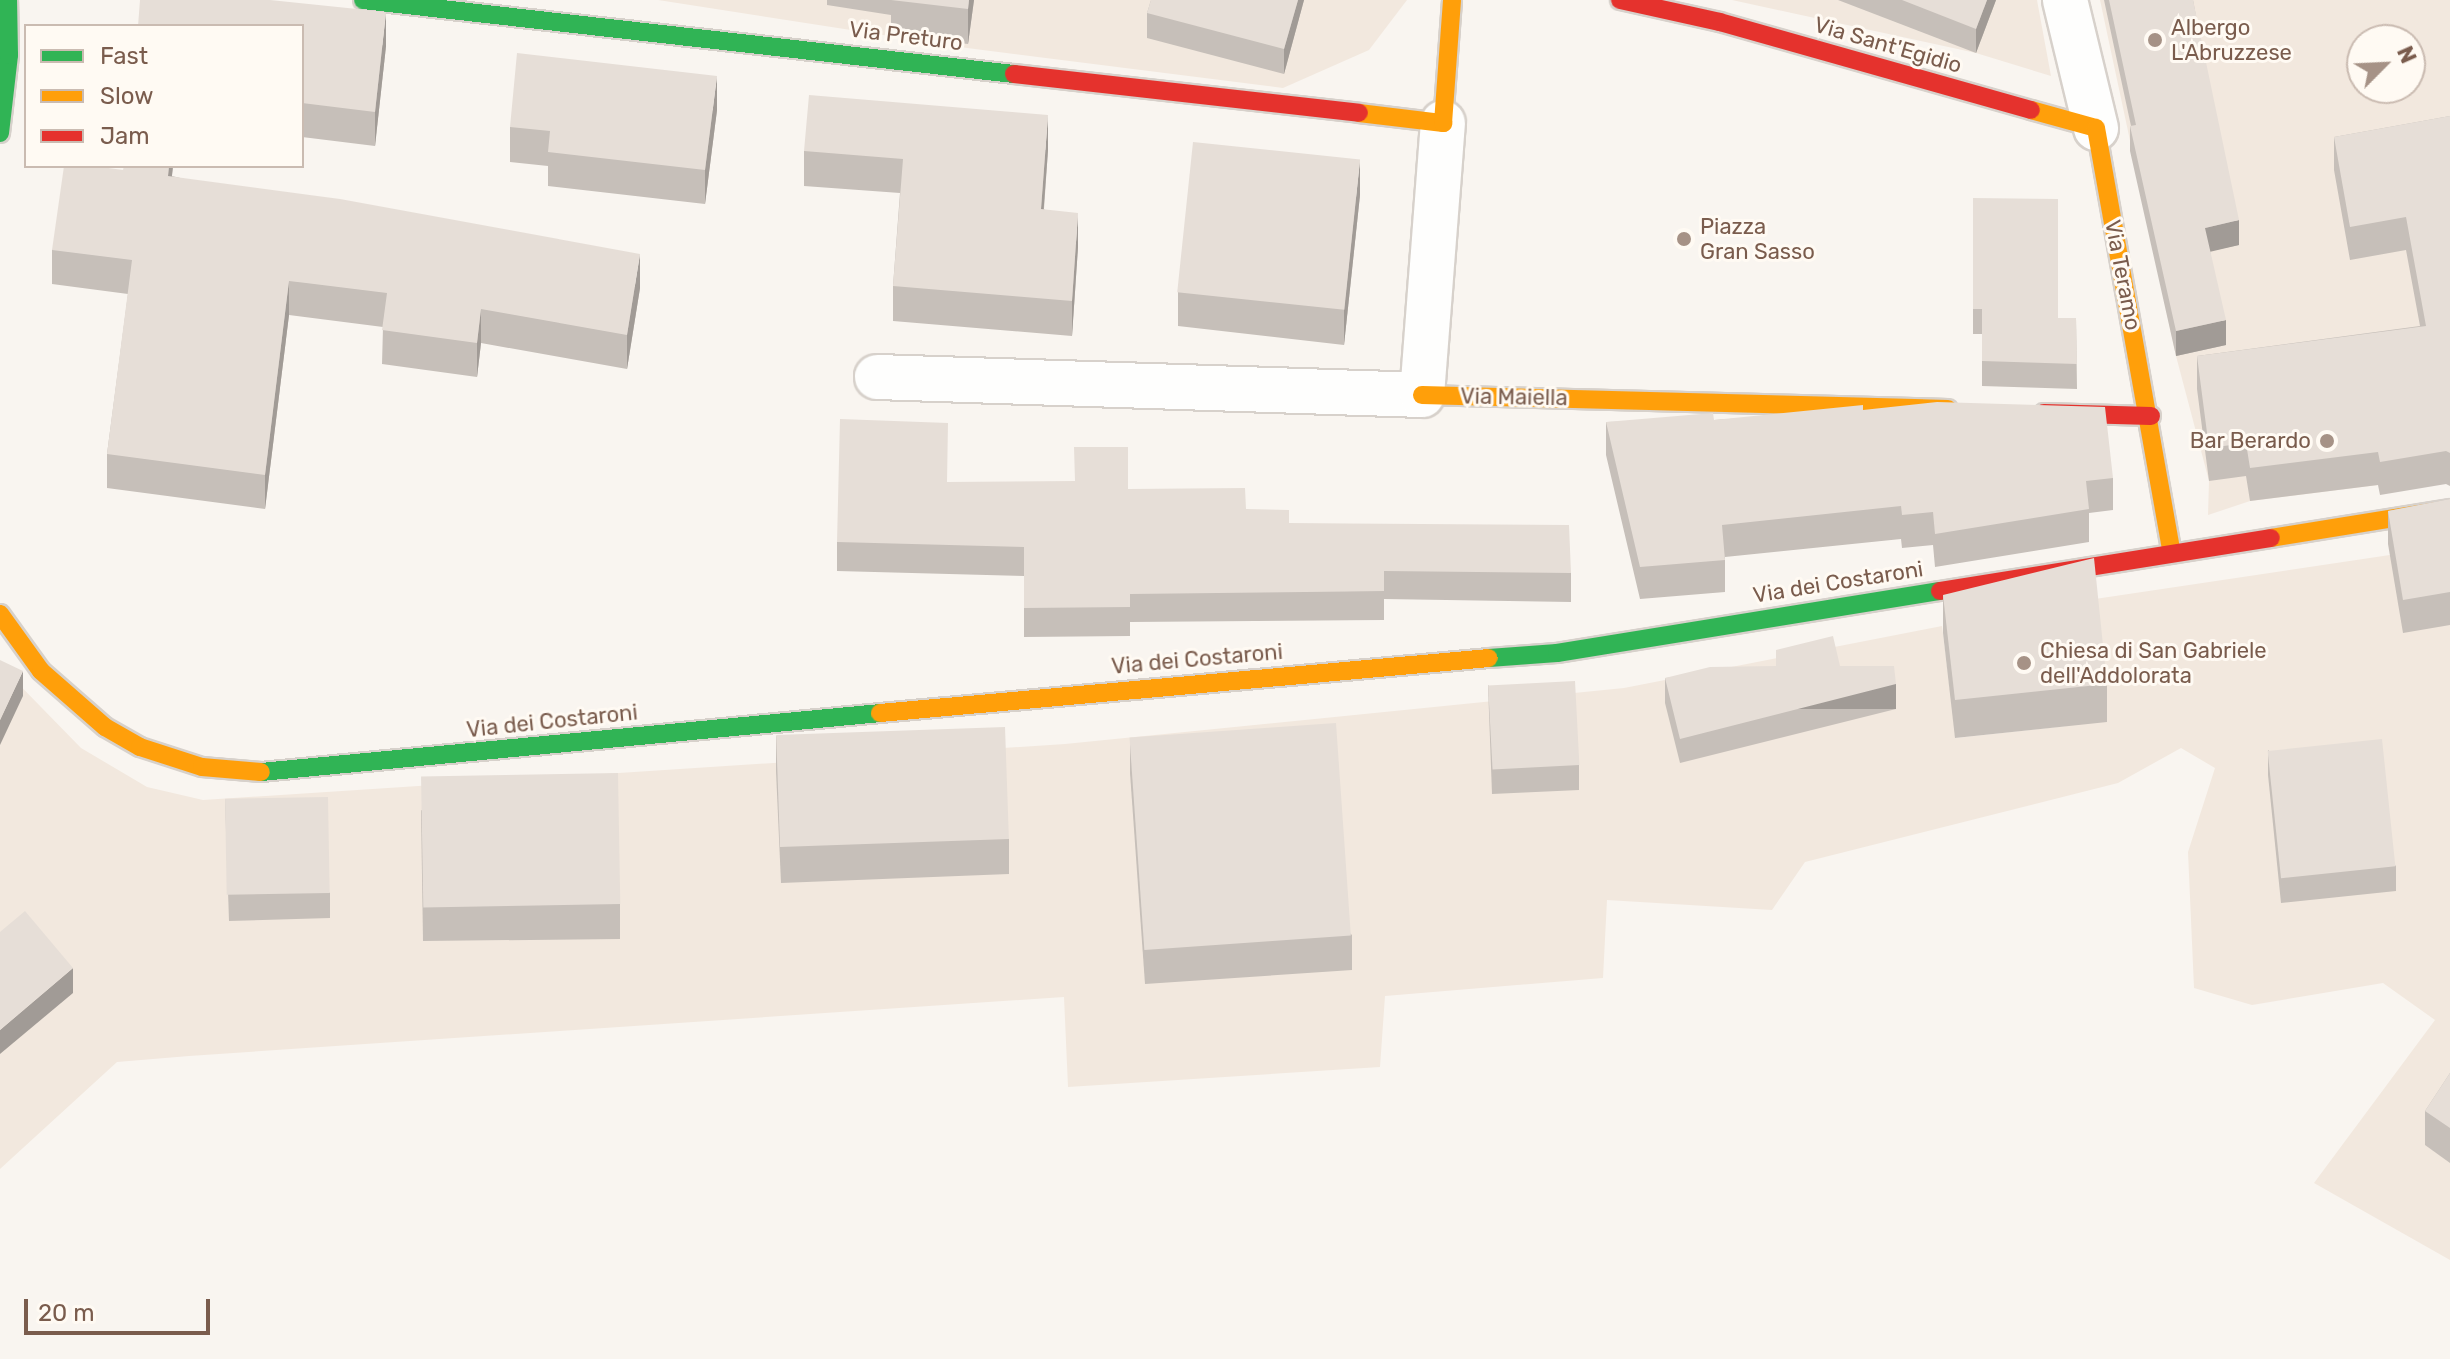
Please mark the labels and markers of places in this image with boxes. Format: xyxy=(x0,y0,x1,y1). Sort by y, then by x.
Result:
place label: Albergo L'Abruzzese xyxy=(2171,14,2292,66)
marker: Albergo L'Abruzzese xyxy=(2146,31,2164,49)
place label: Piazza Gran Sasso xyxy=(1700,213,1815,264)
marker: Piazza Gran Sasso xyxy=(1675,230,1693,248)
place label: Bar Berardo xyxy=(2189,428,2311,454)
marker: Bar Berardo xyxy=(2318,432,2336,450)
place label: Chiesa di San Gabriele dell'Addolorata xyxy=(2040,637,2267,688)
marker: Chiesa di San Gabriele dell'Addolorata xyxy=(2015,654,2033,672)

